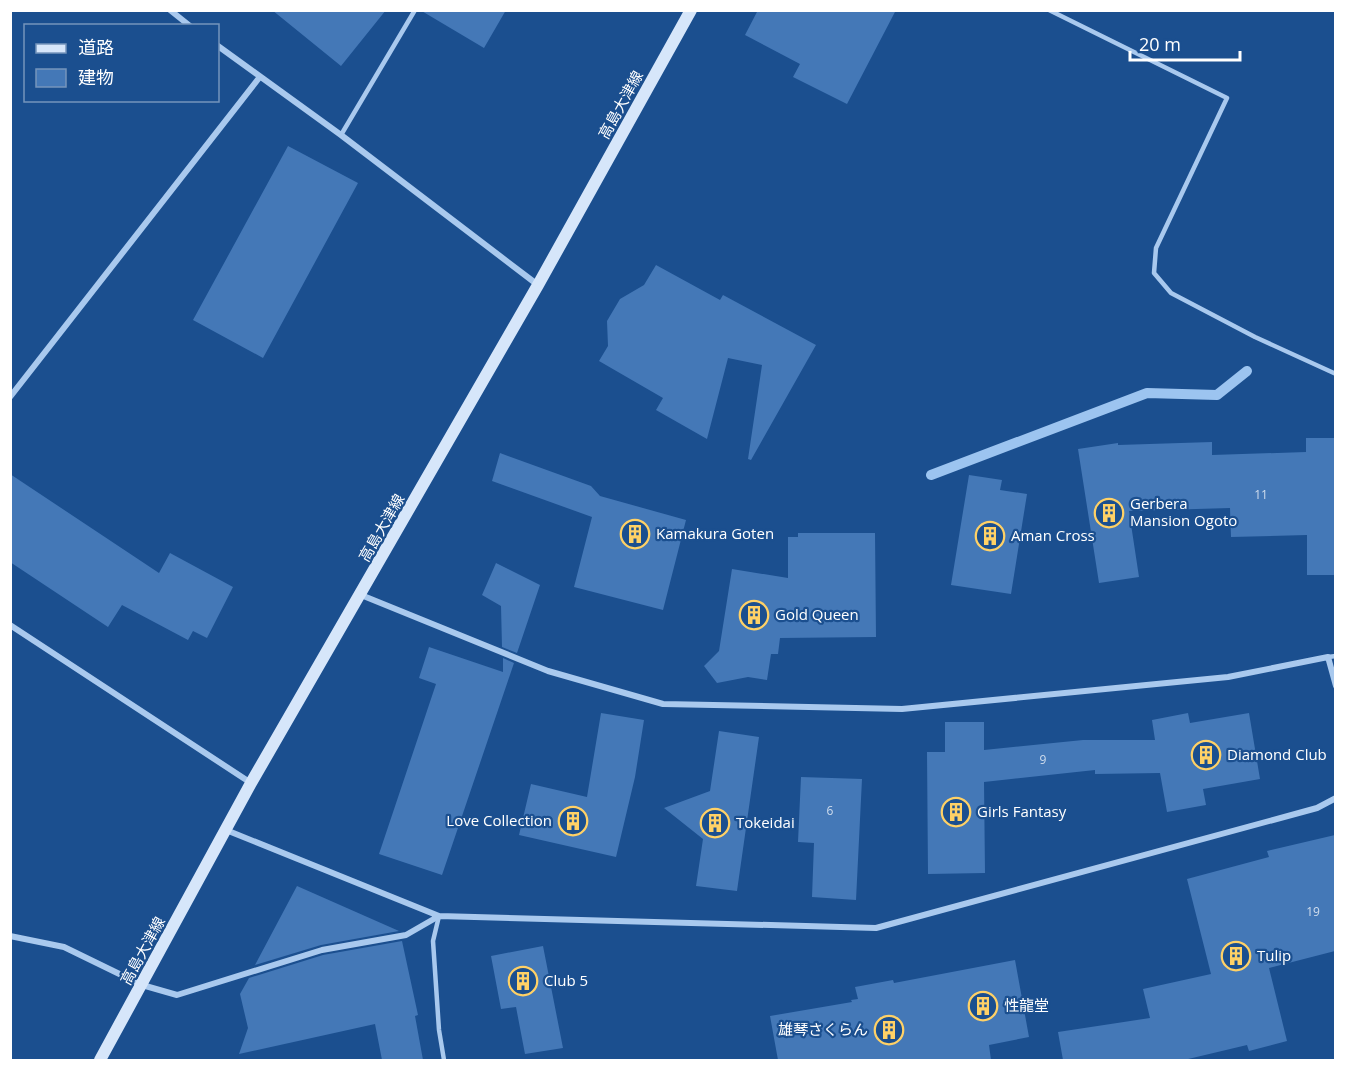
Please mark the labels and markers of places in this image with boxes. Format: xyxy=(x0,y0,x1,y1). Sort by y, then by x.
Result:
place label: Gerbera Mansion Ogoto xyxy=(1130,493,1237,530)
building icon: Gerbera Mansion Ogoto xyxy=(1093,497,1125,529)
building icon: Kamakura Goten xyxy=(619,518,651,550)
building icon: Aman Cross xyxy=(974,520,1006,552)
place label: Kamakura Goten xyxy=(656,523,774,543)
place label: Aman Cross xyxy=(1011,525,1095,545)
building icon: Gold Queen xyxy=(738,599,770,631)
place label: Gold Queen xyxy=(775,604,859,624)
building icon: Diamond Club xyxy=(1190,739,1222,771)
place label: Diamond Club xyxy=(1227,744,1327,764)
building icon: Girls Fantasy xyxy=(940,796,972,828)
place label: Girls Fantasy xyxy=(977,801,1067,821)
building icon: Love Collection xyxy=(557,805,589,837)
building icon: Tokeidai xyxy=(699,807,731,839)
place label: Love Collection xyxy=(446,810,552,830)
place label: Tokeidai xyxy=(736,812,795,832)
building icon: Tulip xyxy=(1220,940,1252,972)
place label: Tulip xyxy=(1257,945,1291,965)
building icon: Club 5 xyxy=(507,965,539,997)
place label: Club 5 xyxy=(544,970,588,990)
building icon: 性龍堂 xyxy=(967,990,999,1022)
place label: 性龍堂 xyxy=(1004,995,1049,1015)
building icon: 雄琴さくらん xyxy=(873,1014,905,1046)
place label: 雄琴さくらん xyxy=(778,1019,868,1039)

